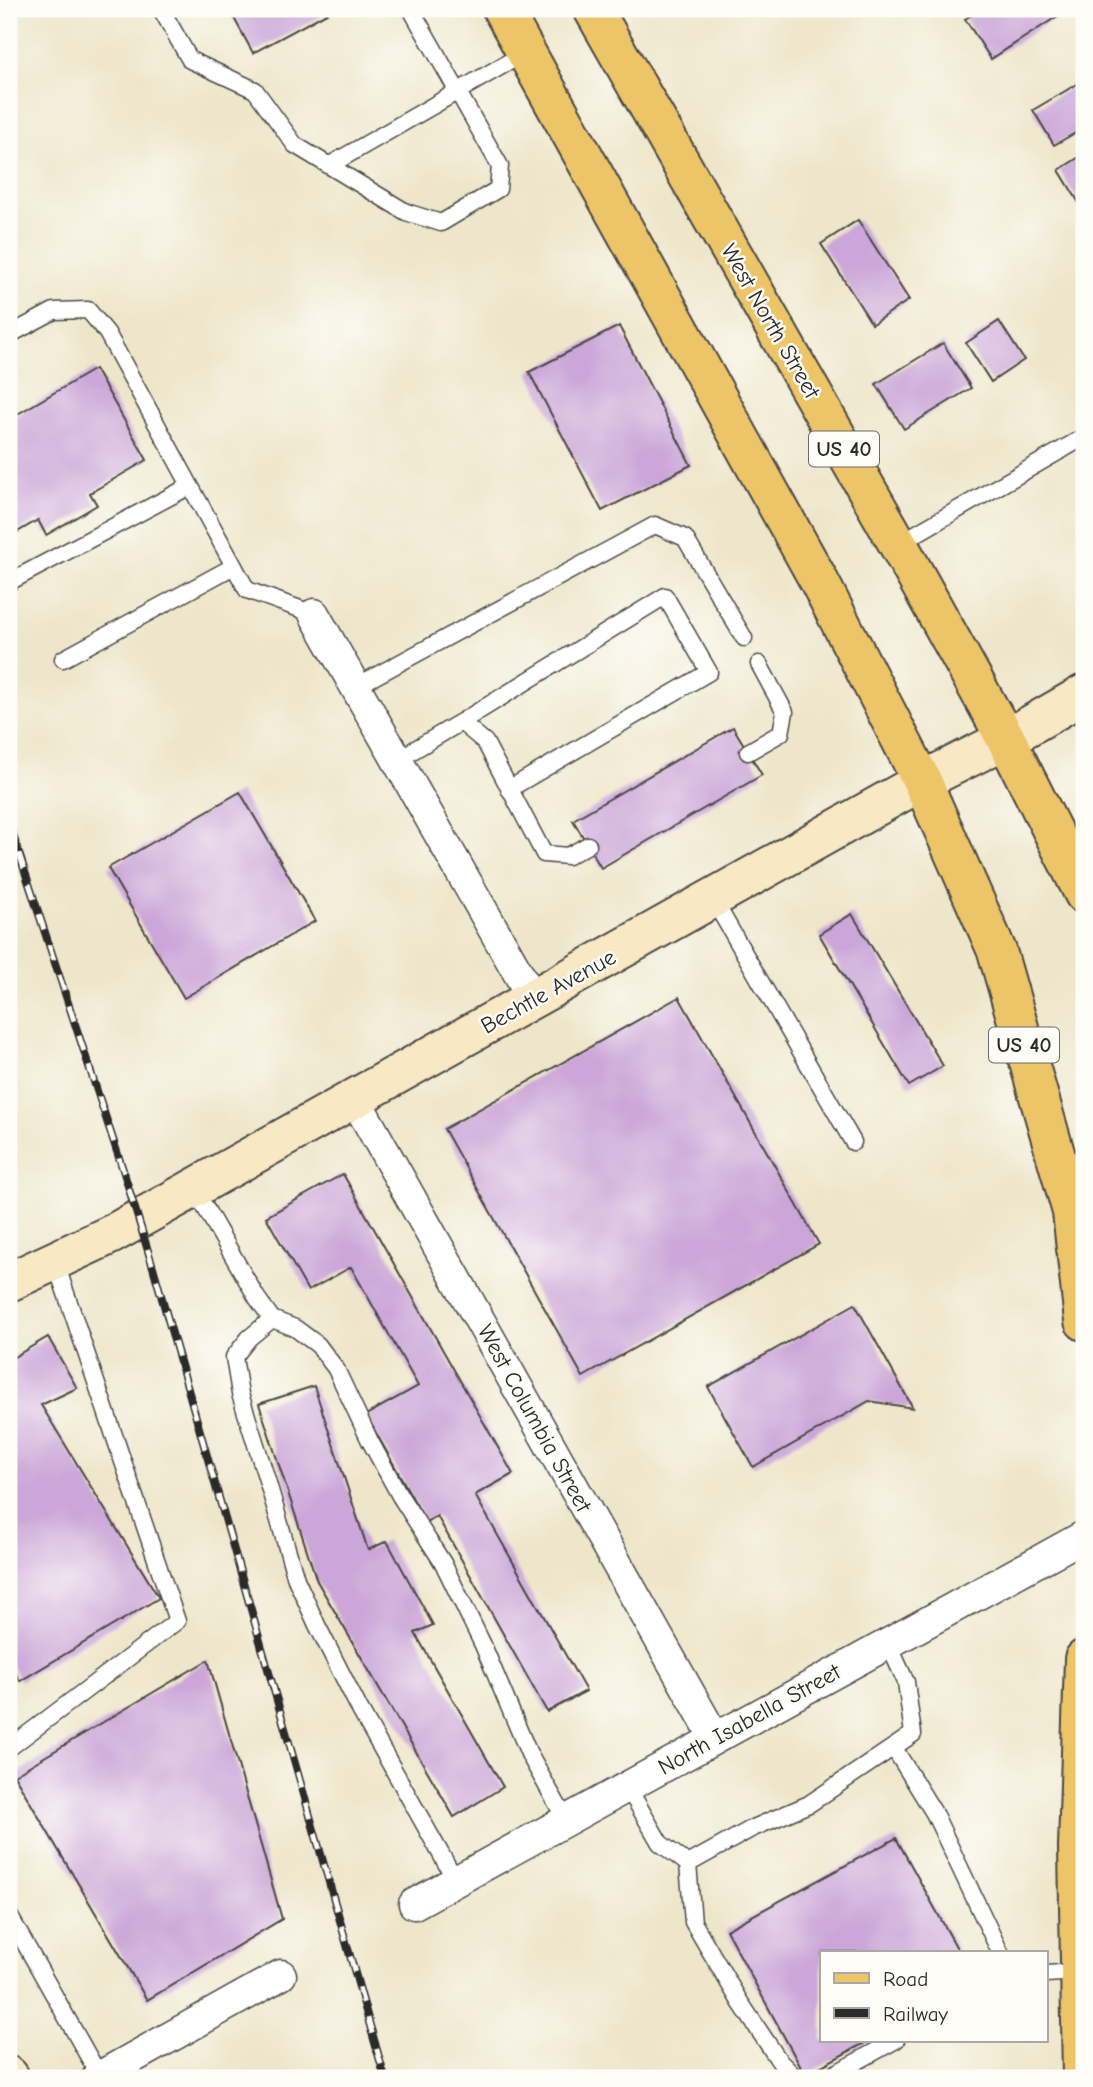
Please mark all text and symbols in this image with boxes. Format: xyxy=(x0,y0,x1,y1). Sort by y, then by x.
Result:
street label: West North Street xyxy=(715,239,827,405)
road number: US 40 xyxy=(809,432,879,466)
street label: Bechtle Avenue xyxy=(476,943,620,1040)
road number: US 40 xyxy=(989,1028,1059,1062)
street label: West Columbia Street xyxy=(472,1320,598,1518)
street label: North Isabella Street xyxy=(653,1657,846,1781)
legend xyxy=(820,1951,1048,2042)
text: Road xyxy=(883,1967,928,1991)
text: Railway xyxy=(883,2002,948,2026)

